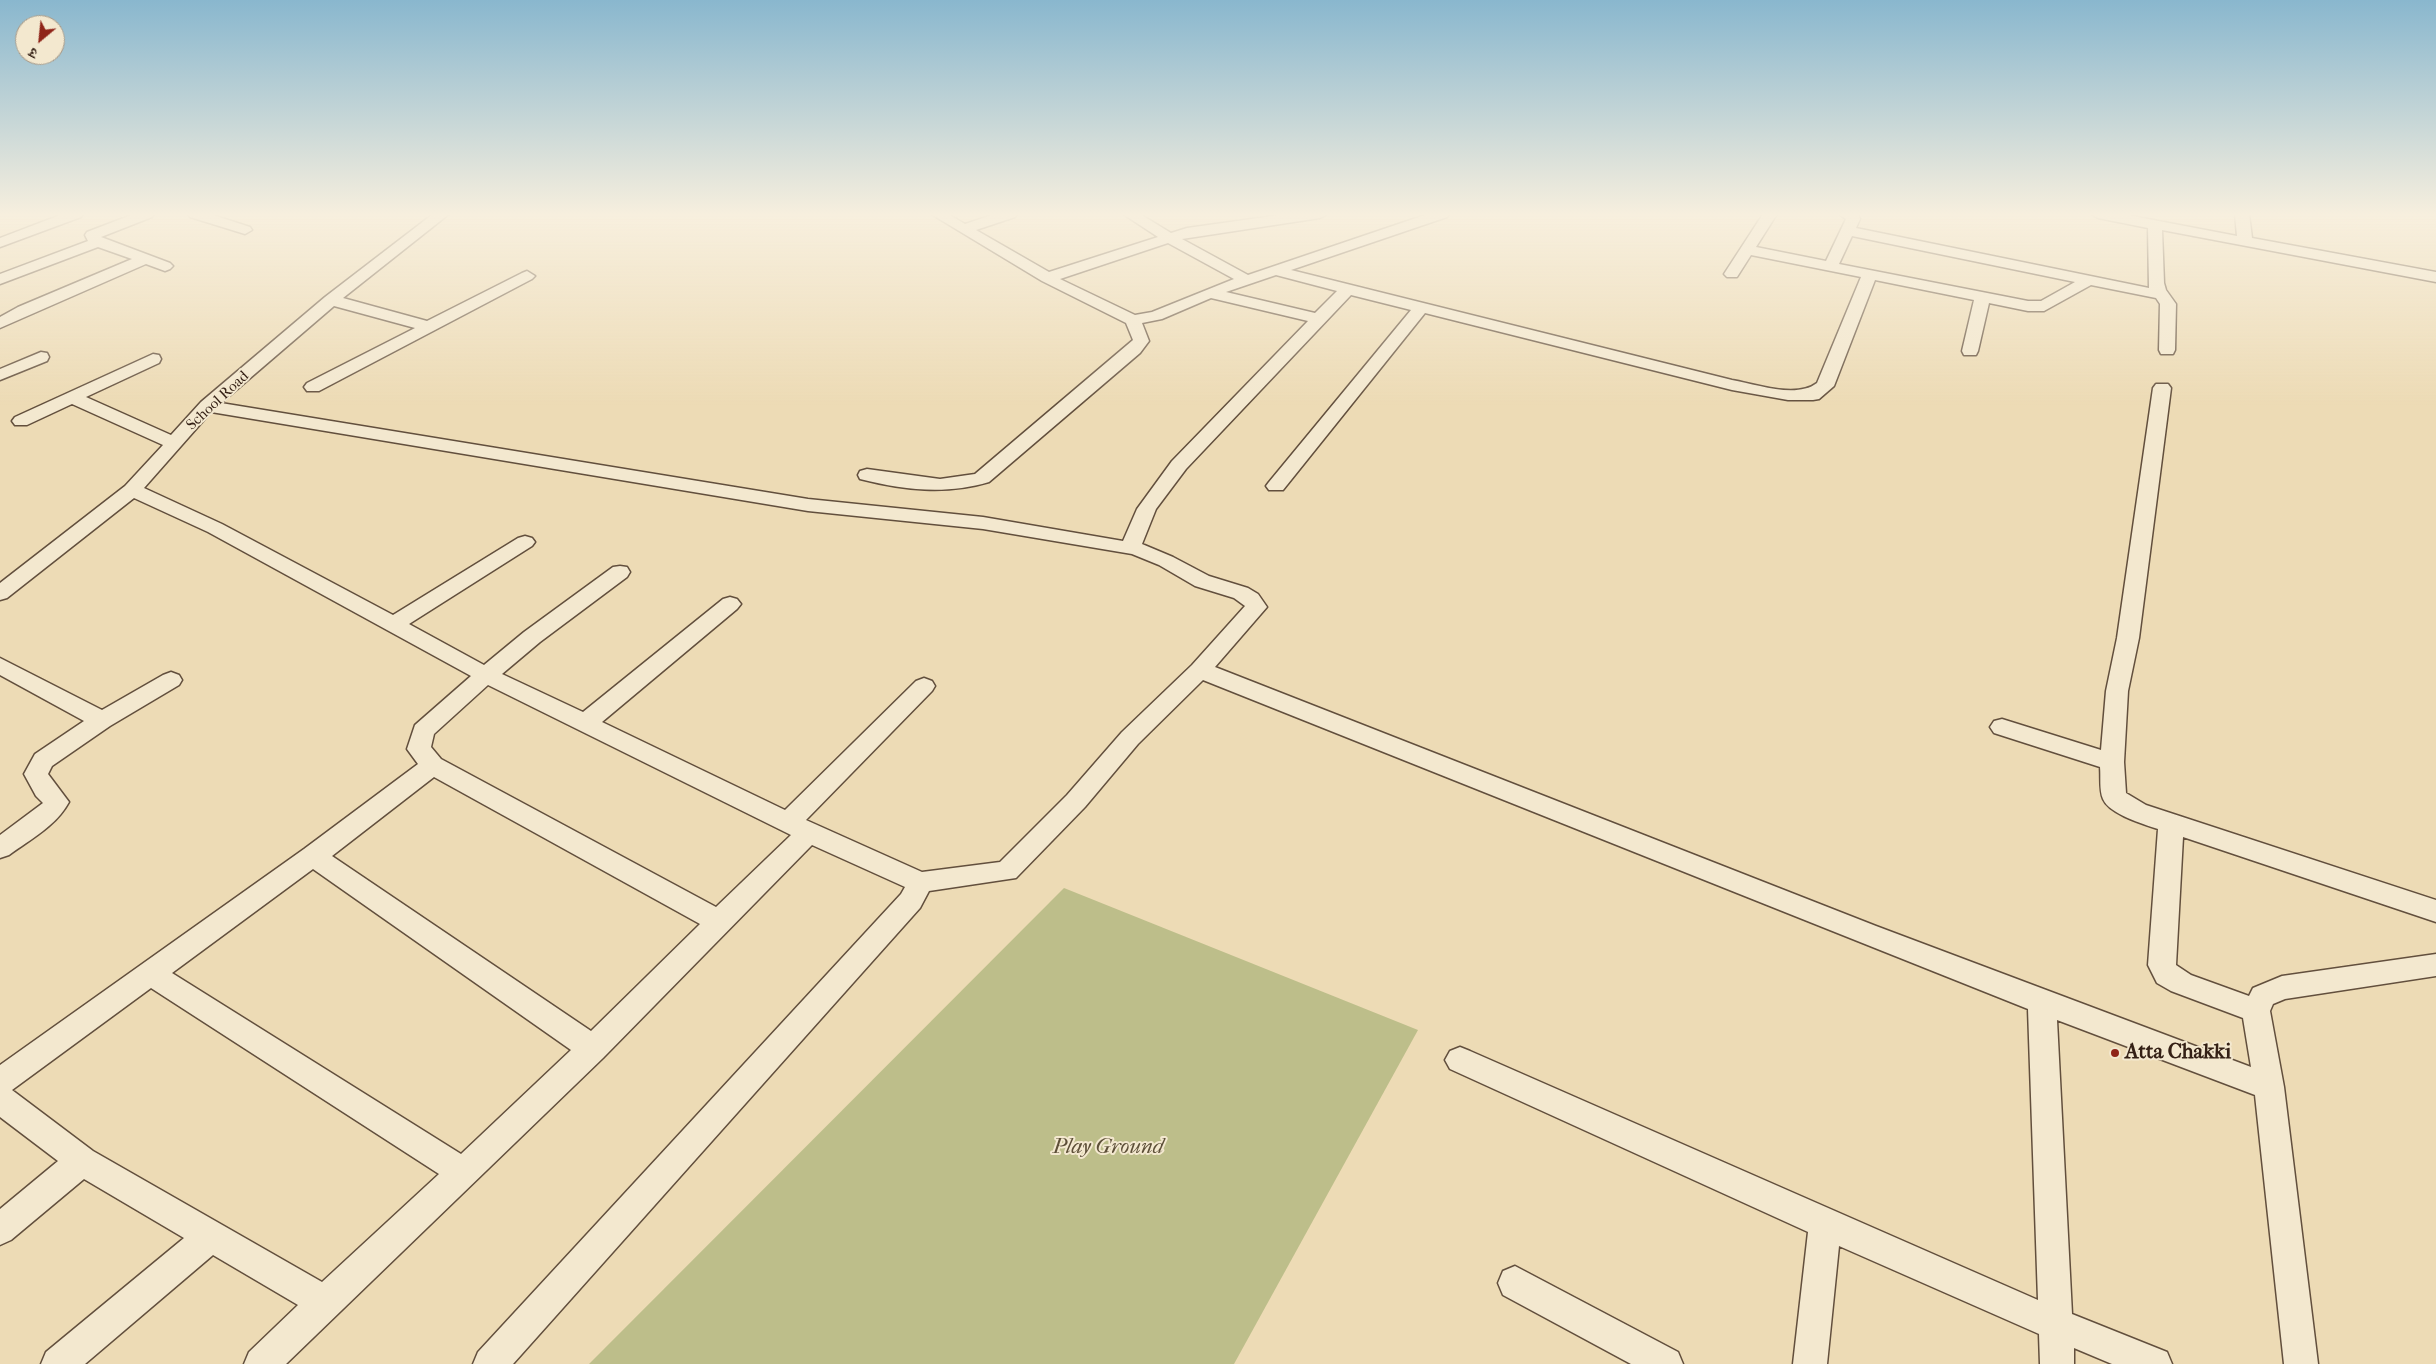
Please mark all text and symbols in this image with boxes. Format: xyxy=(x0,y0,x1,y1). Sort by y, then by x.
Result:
north arrow xyxy=(15,15,65,65)
text: उ xyxy=(26,44,40,62)
street label: School Road xyxy=(183,368,253,434)
place label: Atta Chakki xyxy=(2125,1040,2231,1066)
marker: Atta Chakki xyxy=(2109,1047,2121,1059)
park label: Play Ground xyxy=(1053,1135,1163,1161)

